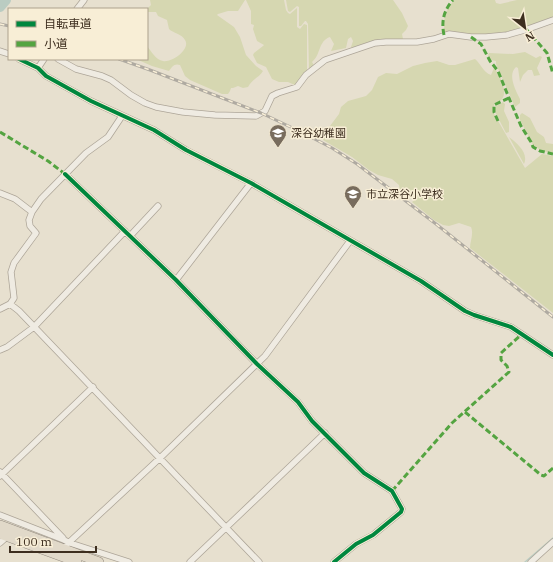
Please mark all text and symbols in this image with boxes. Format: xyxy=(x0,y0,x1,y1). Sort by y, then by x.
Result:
legend xyxy=(8,8,148,60)
north arrow xyxy=(505,8,545,48)
text: 自転車道 xyxy=(44,16,92,31)
text: N xyxy=(522,28,537,45)
text: 小道 xyxy=(44,36,68,51)
school or university icon: 深谷幼稚園 xyxy=(268,123,288,148)
place label: 深谷幼稚園 xyxy=(291,126,346,140)
school or university icon: 市立深谷小学校 xyxy=(343,184,363,209)
place label: 市立深谷小学校 xyxy=(366,187,443,201)
scale bar xyxy=(10,528,96,554)
text: 100 m xyxy=(16,534,52,549)

